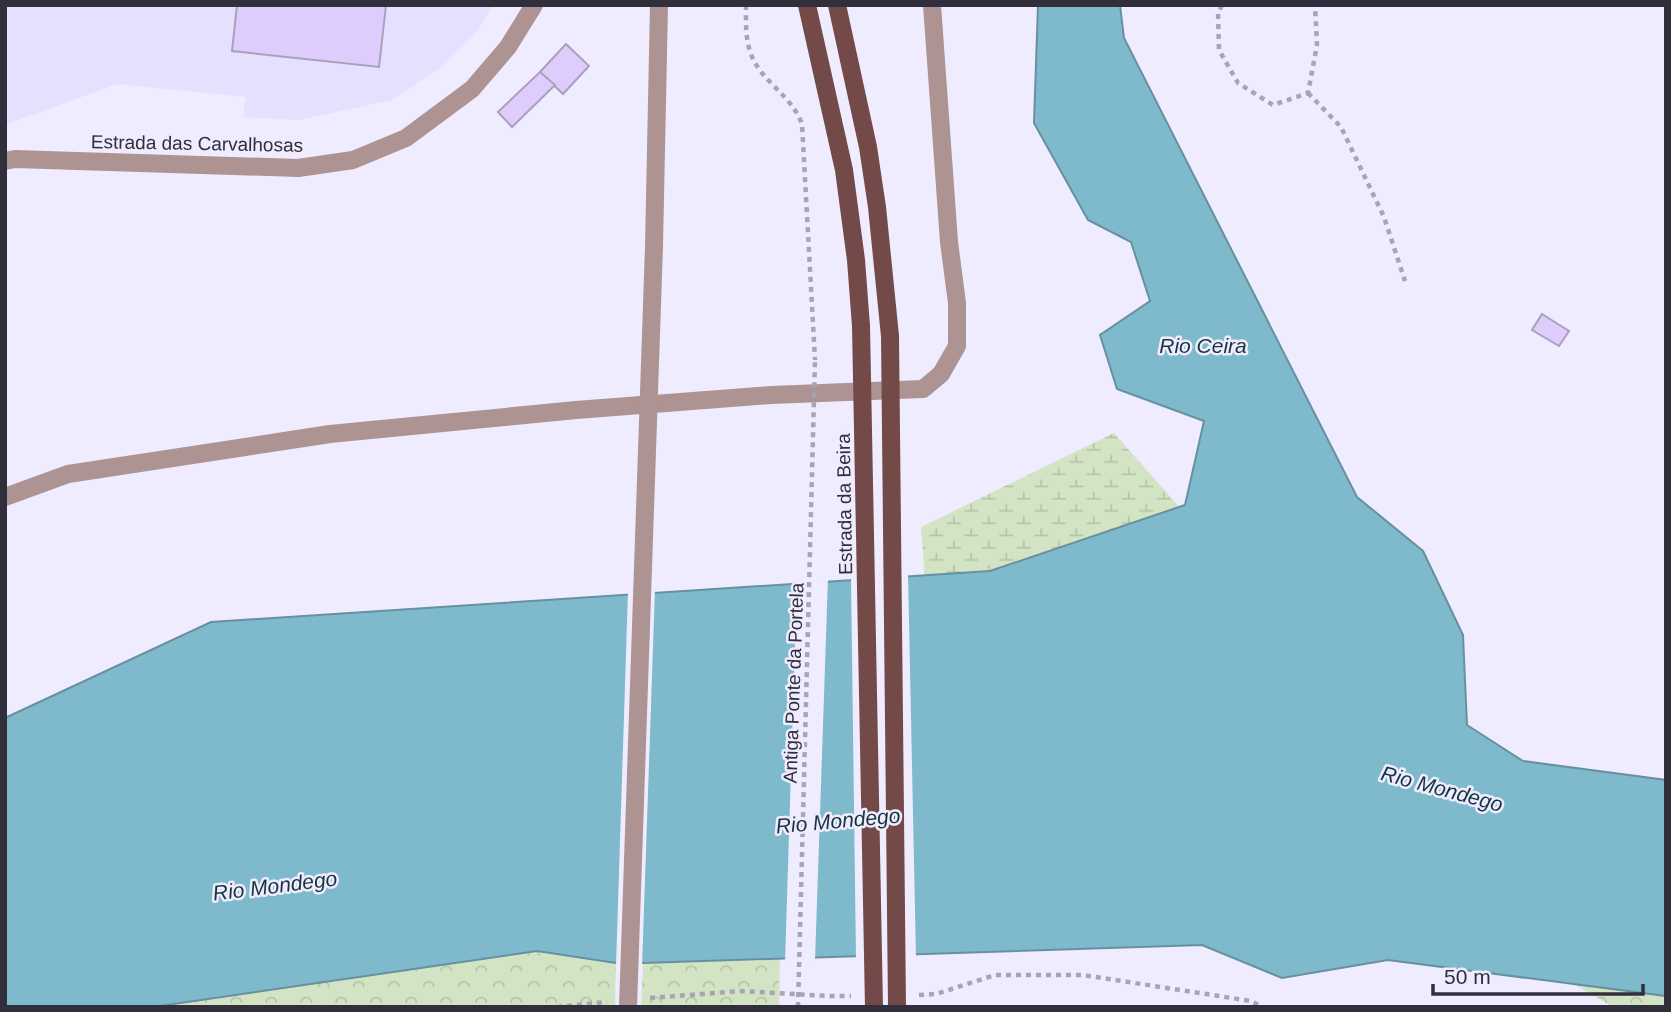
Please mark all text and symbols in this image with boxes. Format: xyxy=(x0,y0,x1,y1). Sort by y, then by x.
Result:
street label: Estrada das Carvalhosas xyxy=(91,131,303,156)
water label: Rio Ceira xyxy=(1159,334,1247,357)
street label: Estrada da Beira xyxy=(833,433,856,575)
street label: Antiga Ponte da Portela xyxy=(780,582,808,784)
water label: Rio Mondego xyxy=(1379,761,1506,816)
water label: Rio Mondego xyxy=(775,804,901,837)
water label: Rio Mondego xyxy=(212,866,339,905)
scale bar xyxy=(1433,953,1643,997)
text: 50 m xyxy=(1444,965,1491,988)

